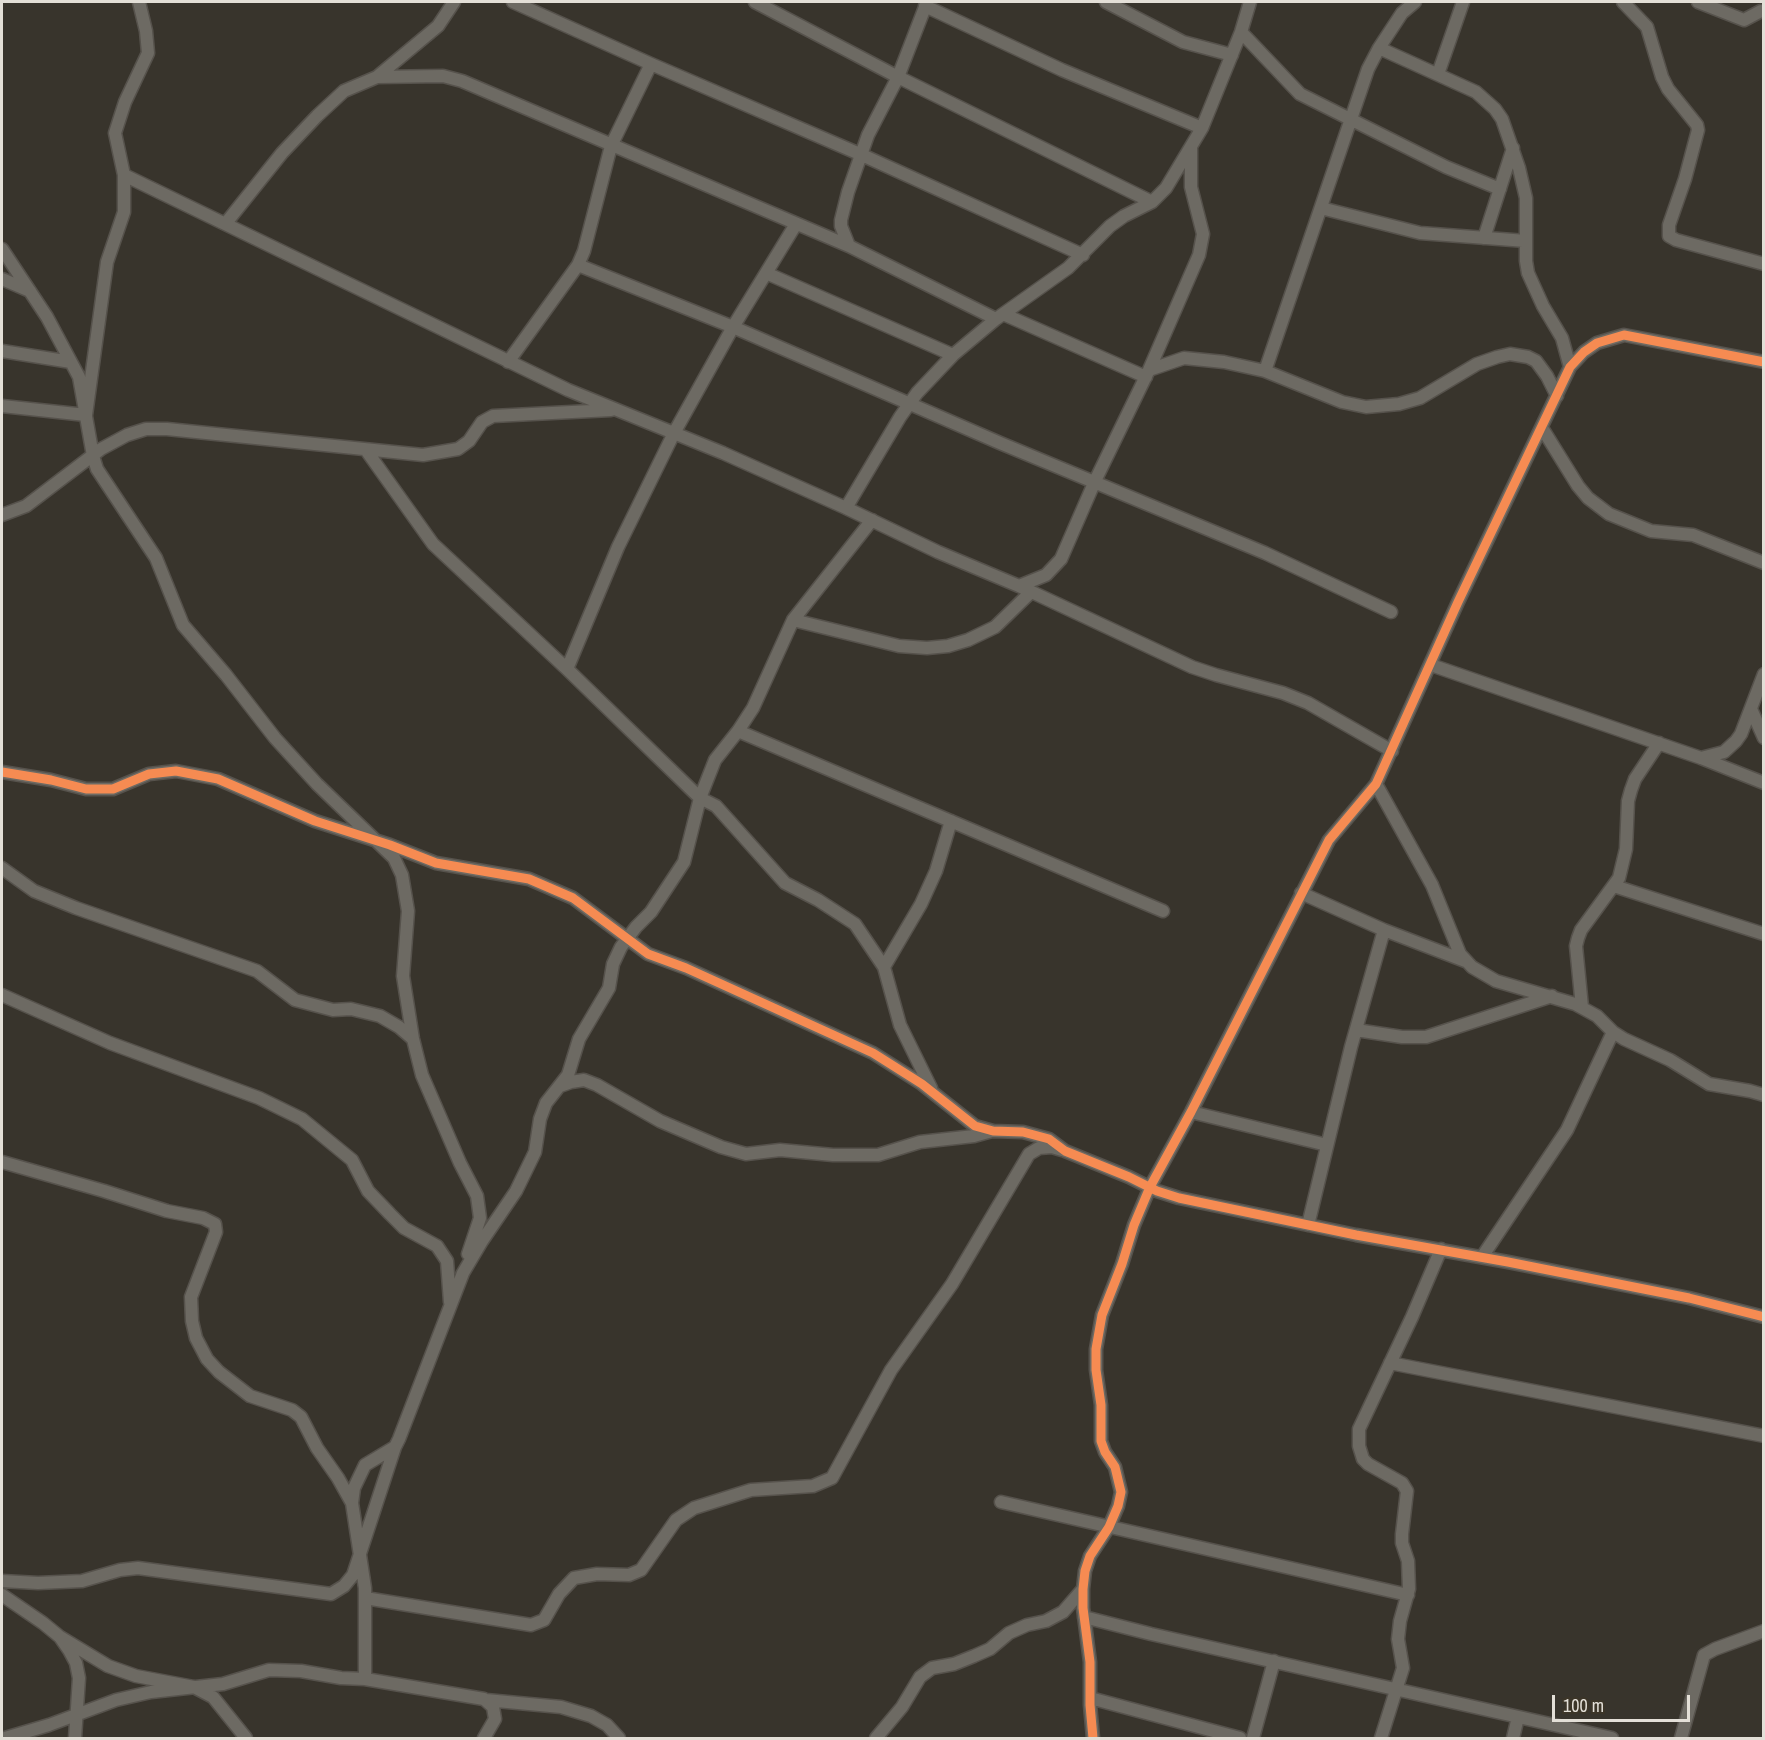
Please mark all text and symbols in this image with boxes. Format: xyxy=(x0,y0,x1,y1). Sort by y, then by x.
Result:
scale bar xyxy=(1555,1683,1693,1721)
text: 100 m xyxy=(1563,1693,1604,1718)

